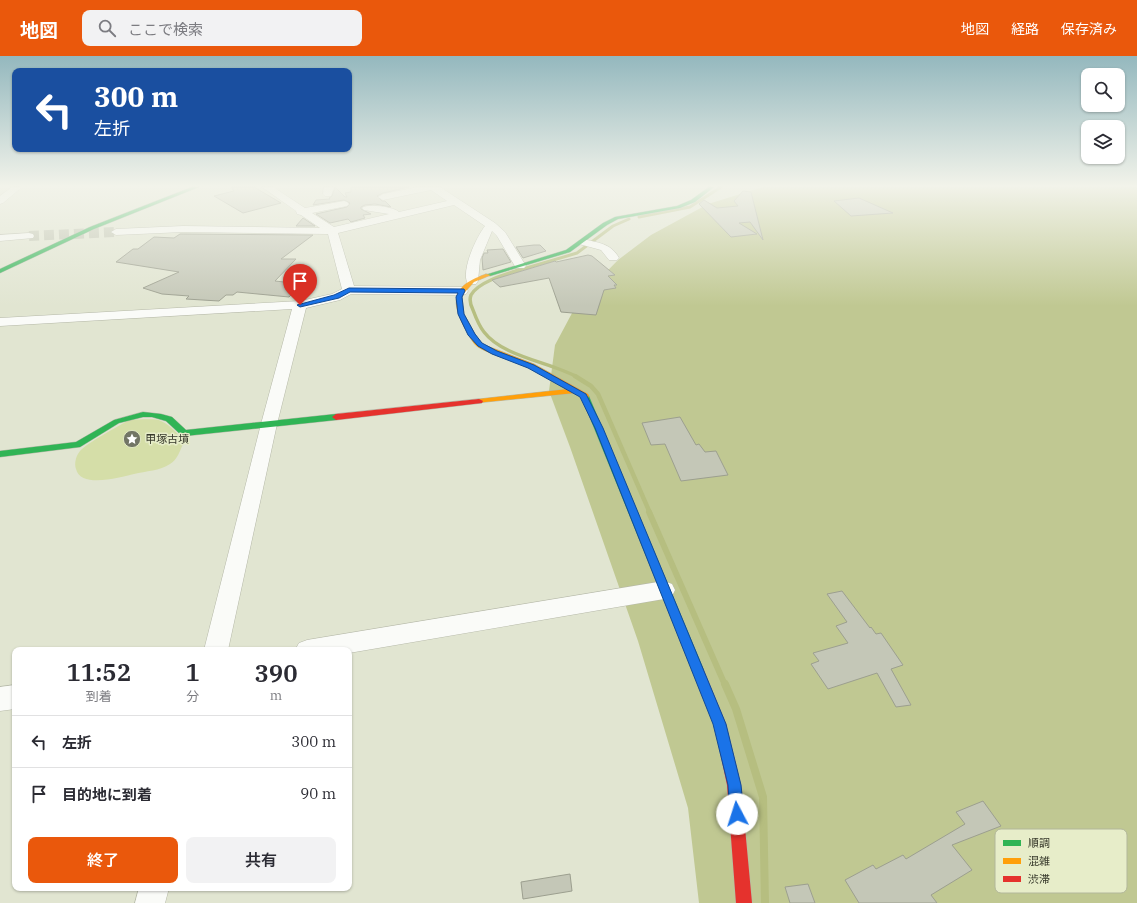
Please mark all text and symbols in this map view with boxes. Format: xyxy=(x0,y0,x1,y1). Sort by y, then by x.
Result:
search box xyxy=(82,10,362,46)
icon: search xyxy=(96,17,118,39)
text: 地図 xyxy=(20,18,58,42)
text: ここで検索 xyxy=(128,20,203,39)
text: 地図 xyxy=(961,20,989,38)
text: 経路 xyxy=(1011,20,1039,38)
text: 保存済み xyxy=(1061,20,1117,38)
map controls xyxy=(1081,68,1125,164)
button: search xyxy=(1081,68,1125,112)
text: 300 m xyxy=(94,78,178,115)
icon: left xyxy=(28,84,80,136)
text: 左折 xyxy=(94,117,130,140)
button: layers xyxy=(1081,120,1125,164)
pin xyxy=(283,264,317,305)
icon: arrive xyxy=(289,270,311,292)
place icon: 甲塚古墳 xyxy=(122,429,142,449)
place label: 甲塚古墳 xyxy=(145,432,189,446)
text: 11:52 xyxy=(66,656,131,688)
text: 1 xyxy=(186,656,200,688)
text: 390 xyxy=(254,657,298,689)
text: m xyxy=(270,687,282,704)
text: 到着 xyxy=(86,688,112,705)
text: 分 xyxy=(186,688,199,705)
icon: left xyxy=(28,731,50,753)
text: 300 m xyxy=(291,732,336,751)
text: 左折 xyxy=(62,733,92,752)
icon: arrive xyxy=(28,783,50,805)
text: 90 m xyxy=(300,784,336,803)
text: 目的地に到着 xyxy=(62,785,152,804)
position arrow xyxy=(716,793,758,835)
legend xyxy=(995,829,1127,893)
text: 順調 xyxy=(1028,836,1050,850)
button: 終了 xyxy=(28,837,178,883)
button: 共有 xyxy=(186,837,336,883)
text: 混雑 xyxy=(1028,854,1050,868)
text: 渋滞 xyxy=(1028,872,1050,886)

